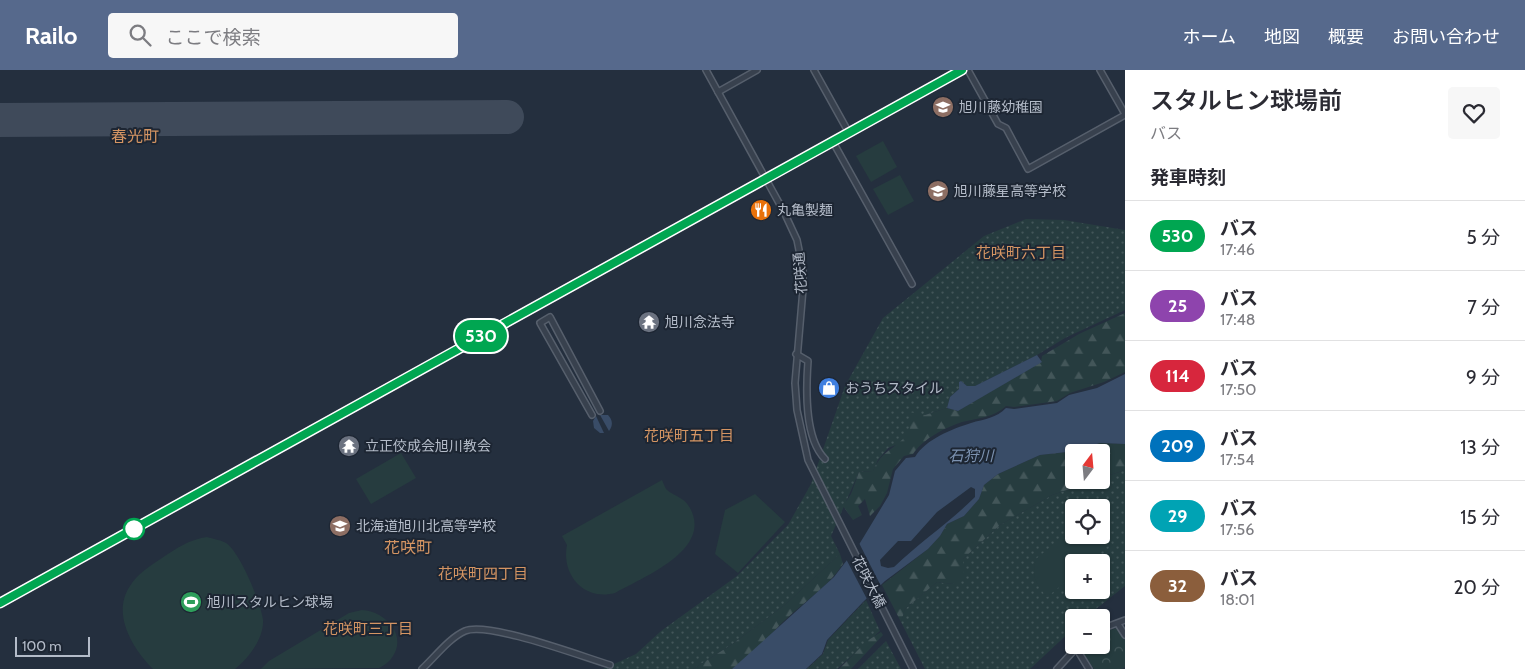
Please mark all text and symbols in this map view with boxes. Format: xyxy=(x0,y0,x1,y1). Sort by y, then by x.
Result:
search box xyxy=(108,13,458,58)
text: Railo xyxy=(25,21,78,50)
icon: search xyxy=(126,21,154,49)
text: ここで検索 xyxy=(166,26,261,49)
text: ホーム xyxy=(1183,26,1236,48)
text: 地図 xyxy=(1264,26,1300,48)
text: 概要 xyxy=(1328,26,1364,48)
text: お問い合わせ xyxy=(1392,26,1500,48)
text: スタルヒン球場前 xyxy=(1150,86,1342,115)
button: heart xyxy=(1448,87,1500,139)
school or university icon: 旭川藤幼稚園 xyxy=(931,95,955,119)
place label: 旭川藤幼稚園 xyxy=(959,98,1043,116)
text: バス xyxy=(1150,124,1182,143)
district label: 春光町 xyxy=(111,127,159,146)
text: 発車時刻 xyxy=(1150,166,1226,189)
school or university icon: 旭川藤星高等学校 xyxy=(926,179,950,203)
place label: 旭川藤星高等学校 xyxy=(954,182,1066,200)
restaurant icon: 丸亀製麺 xyxy=(749,198,773,222)
place label: 丸亀製麺 xyxy=(777,201,833,219)
text: バス xyxy=(1220,217,1258,240)
text: 530 xyxy=(1161,225,1194,247)
text: 5 分 xyxy=(1466,226,1500,249)
text: 17:46 xyxy=(1220,240,1255,259)
district label: 花咲町六丁目 xyxy=(976,244,1066,262)
street label: 花咲通 xyxy=(790,251,810,295)
text: バス xyxy=(1220,287,1258,310)
text: 25 xyxy=(1168,295,1187,317)
text: 7 分 xyxy=(1467,296,1500,319)
temple icon: 旭川念法寺 xyxy=(637,310,661,334)
text: 17:48 xyxy=(1220,310,1256,329)
place label: 旭川念法寺 xyxy=(665,313,735,331)
line badge: 530 xyxy=(452,320,510,352)
text: 530 xyxy=(465,325,497,347)
text: バス xyxy=(1220,357,1258,380)
text: 114 xyxy=(1165,365,1190,387)
text: 9 分 xyxy=(1466,366,1500,389)
shop icon: おうちスタイル xyxy=(817,376,841,400)
place label: おうちスタイル xyxy=(845,379,943,397)
text: 17:50 xyxy=(1220,380,1256,399)
district label: 花咲町五丁目 xyxy=(644,427,734,445)
text: バス xyxy=(1220,427,1258,450)
temple icon: 立正佼成会旭川教会 xyxy=(337,434,361,458)
text: 209 xyxy=(1161,435,1194,457)
text: 13 分 xyxy=(1460,436,1500,459)
place label: 立正佼成会旭川教会 xyxy=(365,437,491,455)
north arrow xyxy=(1065,444,1110,489)
map controls xyxy=(1065,444,1110,654)
water label: 石狩川 xyxy=(948,447,995,465)
text: 17:54 xyxy=(1220,450,1255,469)
text: バス xyxy=(1220,497,1258,520)
button: locate xyxy=(1065,499,1110,544)
text: 29 xyxy=(1168,505,1187,527)
text: 15 分 xyxy=(1460,506,1500,529)
school or university icon: 北海道旭川北高等学校 xyxy=(328,514,352,538)
place label: 北海道旭川北高等学校 xyxy=(356,517,496,535)
unlabelled marker xyxy=(123,518,145,540)
text: 17:56 xyxy=(1220,520,1254,539)
district label: 花咲町 xyxy=(384,538,432,557)
street label: 花咲大橋 xyxy=(848,553,890,611)
button: + xyxy=(1065,554,1110,599)
district label: 花咲町四丁目 xyxy=(438,565,528,583)
text: バス xyxy=(1220,567,1258,590)
text: 32 xyxy=(1168,575,1187,597)
text: 20 分 xyxy=(1454,576,1500,599)
sports icon: 旭川スタルヒン球場 xyxy=(179,590,203,614)
text: 18:01 xyxy=(1220,590,1255,609)
place label: 旭川スタルヒン球場 xyxy=(207,593,333,611)
button: − xyxy=(1065,609,1110,654)
district label: 花咲町三丁目 xyxy=(323,620,413,638)
scale bar xyxy=(15,634,90,657)
text: 100 m xyxy=(22,637,62,655)

